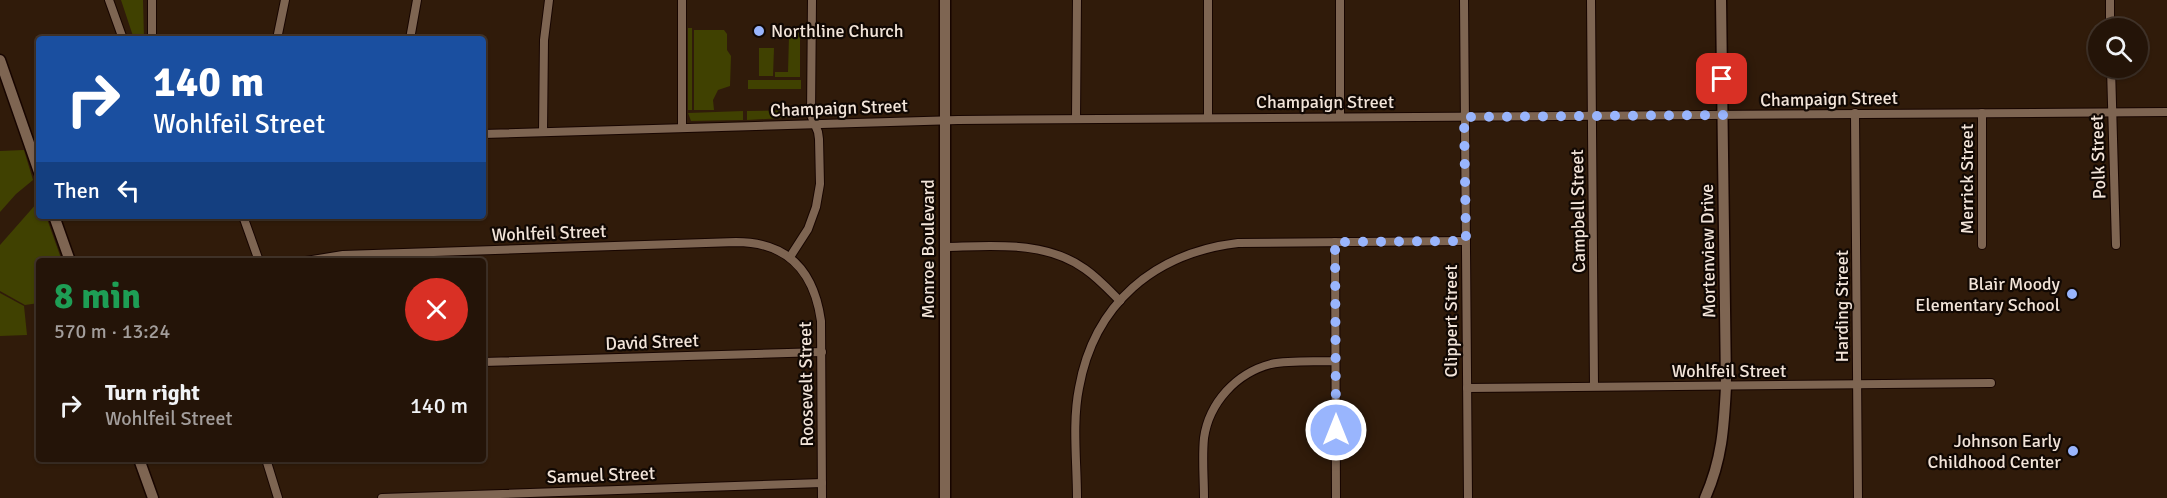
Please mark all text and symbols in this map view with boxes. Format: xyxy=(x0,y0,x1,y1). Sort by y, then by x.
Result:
map controls xyxy=(2088,18,2148,78)
button: search xyxy=(2088,18,2148,78)
place label: Northline Church xyxy=(771,20,904,42)
marker: Northline Church xyxy=(752,24,766,38)
pin xyxy=(1696,53,1747,104)
text: 140 m xyxy=(153,57,264,108)
icon: right xyxy=(54,60,132,138)
icon: arrive xyxy=(1705,62,1738,95)
street label: Champaign Street xyxy=(1760,87,1898,111)
street label: Champaign Street xyxy=(1256,91,1394,113)
street label: Champaign Street xyxy=(770,95,908,121)
text: Wohlfeil Street xyxy=(153,108,325,141)
street label: Polk Street xyxy=(2086,115,2110,199)
street label: Merrick Street xyxy=(1956,124,1978,234)
street label: Campbell Street xyxy=(1566,149,1590,273)
icon: left xyxy=(112,174,145,207)
text: Then xyxy=(54,177,100,204)
street label: Monroe Boulevard xyxy=(917,179,939,319)
street label: Mortenview Drive xyxy=(1696,184,1720,318)
street label: Wohlfeil Street xyxy=(491,220,607,246)
street label: Harding Street xyxy=(1831,250,1853,362)
street label: Clippert Street xyxy=(1440,264,1462,378)
place label: Blair Moody Elementary School xyxy=(1915,273,2061,316)
text: 8 min xyxy=(54,274,141,319)
button: close xyxy=(405,278,468,341)
marker: Blair Moody Elementary School xyxy=(2065,287,2079,301)
text: 570 m · 13:24 xyxy=(54,319,170,344)
street label: Roosevelt Street xyxy=(794,321,818,447)
street label: David Street xyxy=(605,329,699,355)
street label: Wohlfeil Street xyxy=(1672,360,1786,382)
text: Turn right xyxy=(105,379,200,406)
icon: right xyxy=(54,389,87,422)
text: 140 m xyxy=(410,392,468,419)
position arrow xyxy=(1304,398,1368,462)
text: Wohlfeil Street xyxy=(105,406,233,431)
place label: Johnson Early Childhood Center xyxy=(1927,430,2062,473)
marker: Johnson Early Childhood Center xyxy=(2066,444,2080,458)
street label: Samuel Street xyxy=(546,462,656,488)

